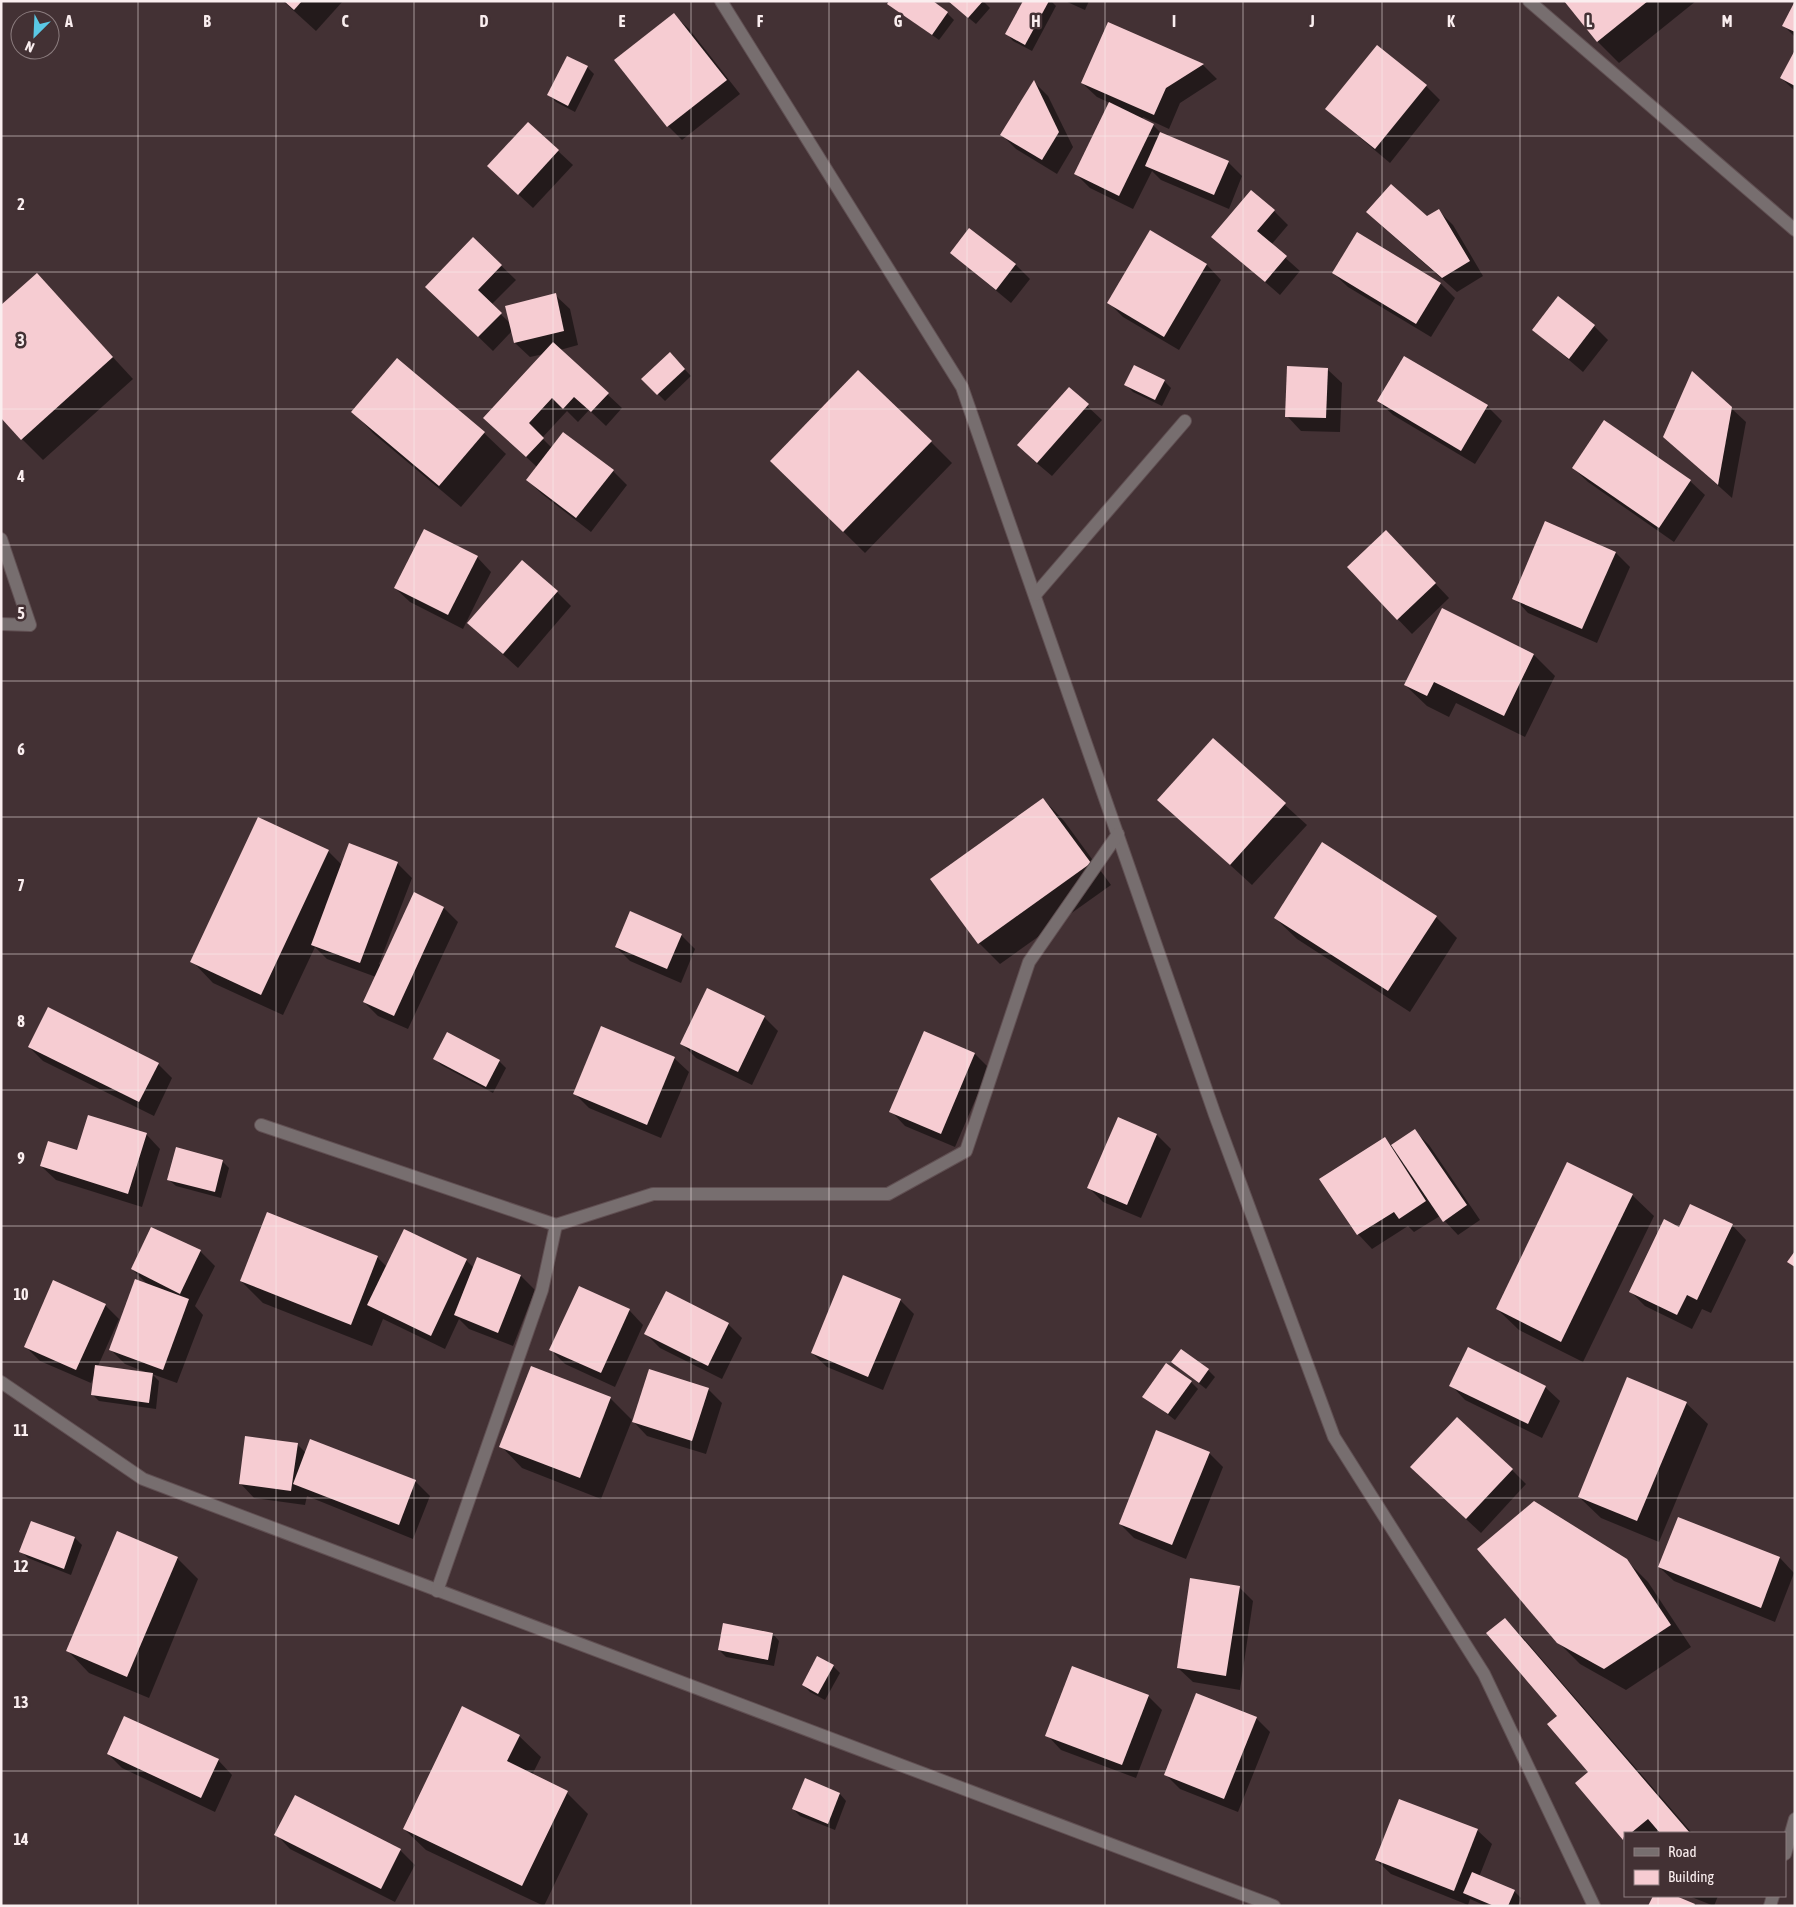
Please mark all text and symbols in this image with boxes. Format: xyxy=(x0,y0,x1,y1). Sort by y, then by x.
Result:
north arrow xyxy=(10,10,60,60)
text: A xyxy=(64,12,73,30)
text: B xyxy=(203,12,211,30)
text: C xyxy=(341,12,349,30)
text: D xyxy=(480,12,489,30)
text: E xyxy=(619,12,626,30)
text: F xyxy=(757,12,764,30)
text: G xyxy=(894,12,903,30)
text: H xyxy=(1031,12,1041,30)
text: I xyxy=(1172,12,1176,30)
text: J xyxy=(1308,12,1315,30)
text: K xyxy=(1447,12,1455,30)
text: L xyxy=(1586,12,1593,30)
text: M xyxy=(1722,12,1732,30)
text: N xyxy=(23,38,37,56)
text: 2 xyxy=(17,195,25,213)
text: 3 xyxy=(17,331,25,349)
text: 4 xyxy=(16,467,25,485)
text: 5 xyxy=(17,604,25,622)
text: 6 xyxy=(17,740,25,758)
text: 7 xyxy=(17,876,25,894)
text: 8 xyxy=(17,1012,25,1030)
text: 9 xyxy=(17,1149,25,1167)
text: 10 xyxy=(13,1285,29,1303)
text: 11 xyxy=(13,1421,29,1439)
text: 12 xyxy=(13,1557,29,1575)
text: 13 xyxy=(13,1693,29,1711)
text: 14 xyxy=(13,1830,29,1848)
legend xyxy=(1624,1832,1786,1897)
text: Road xyxy=(1668,1843,1697,1860)
text: Building xyxy=(1668,1868,1714,1885)

